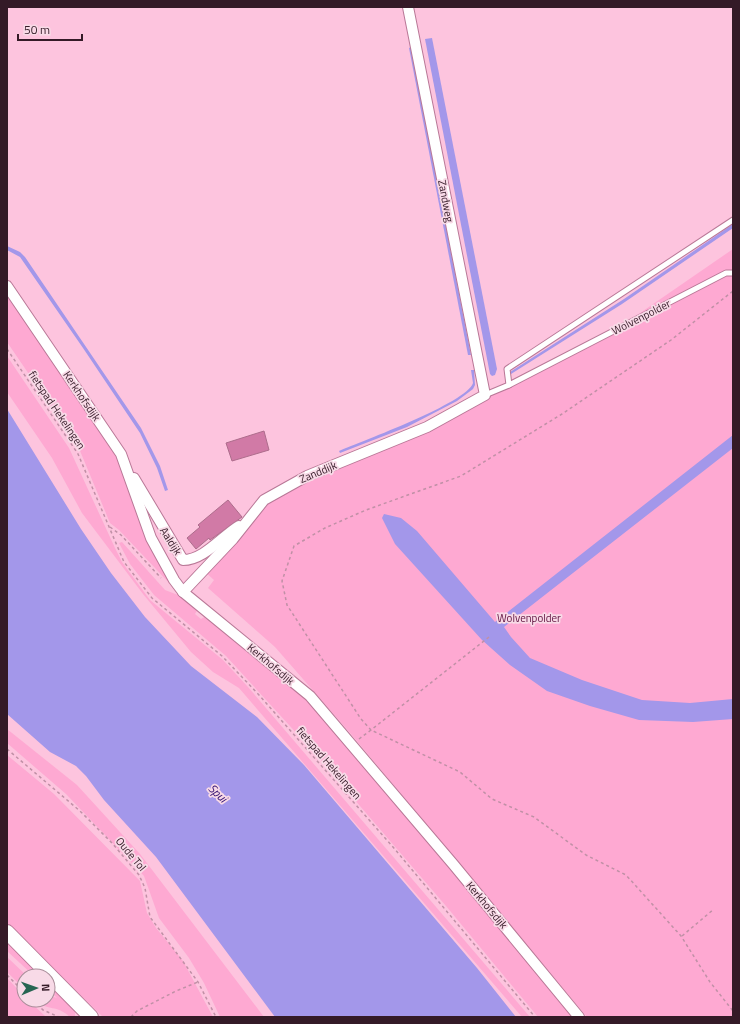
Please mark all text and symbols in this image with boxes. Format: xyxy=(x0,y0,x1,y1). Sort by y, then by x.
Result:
scale bar xyxy=(18,16,82,42)
text: 50 m xyxy=(24,20,50,39)
street label: Zandweg xyxy=(434,179,458,224)
street label: Wolvenpolder xyxy=(609,295,673,339)
street label: fietspad Hekelingen xyxy=(25,368,89,453)
street label: Kerkhofsdijk xyxy=(59,368,105,425)
street label: Zanddijk xyxy=(297,457,340,487)
street label: Aaldijk xyxy=(156,524,186,559)
park label: Wolvenpolder xyxy=(497,610,561,626)
street label: Kerkhofsdijk xyxy=(244,640,299,689)
street label: fietspad Hekelingen xyxy=(293,723,365,803)
water label: Spui xyxy=(204,779,233,808)
street label: Oude Tol xyxy=(112,834,150,874)
street label: Kerkhofsdijk xyxy=(463,878,512,933)
north arrow xyxy=(16,968,56,1008)
text: N xyxy=(38,984,54,992)

